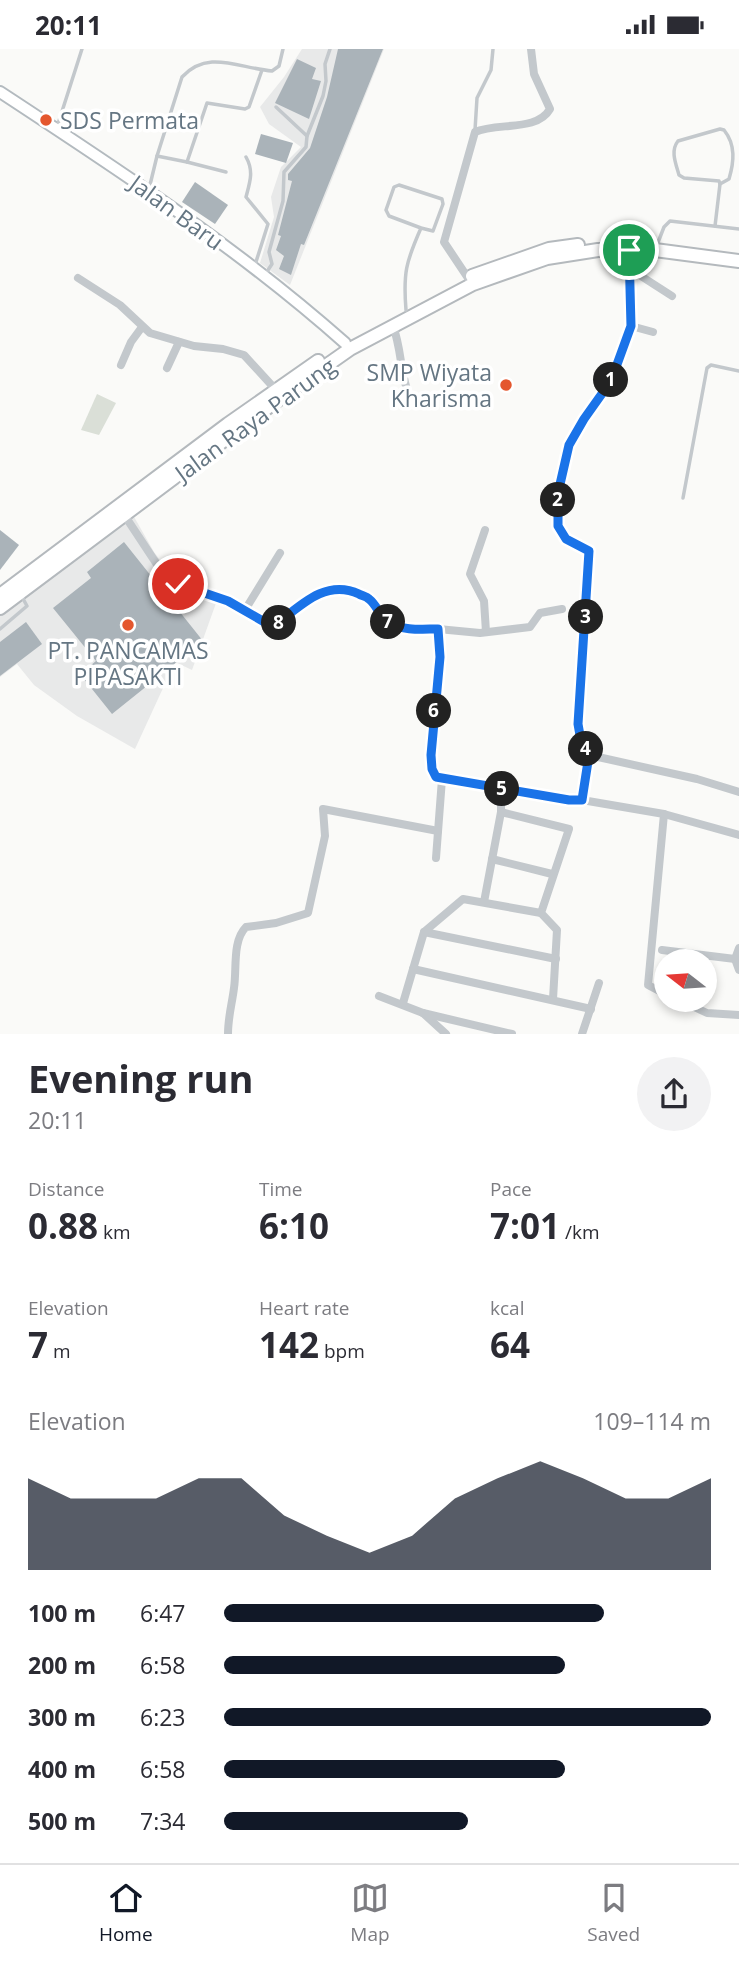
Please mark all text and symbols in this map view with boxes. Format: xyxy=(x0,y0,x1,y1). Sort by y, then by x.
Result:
text: 20:11 xyxy=(35,7,102,43)
place label: SDS Permata xyxy=(60,104,199,136)
marker: SDS Permata xyxy=(38,112,54,128)
street label: Jalan Baru xyxy=(122,166,230,257)
pin xyxy=(599,220,659,280)
icon: arrive xyxy=(610,231,648,269)
street label: Jalan Raya Parung xyxy=(166,349,342,489)
place label: SMP Wiyata Kharisma xyxy=(367,356,492,414)
pin: 1 xyxy=(594,363,628,397)
text: 1 xyxy=(605,366,616,392)
marker: SMP Wiyata Kharisma xyxy=(498,377,514,393)
pin: 2 xyxy=(540,483,576,517)
text: 2 xyxy=(552,486,563,512)
pin xyxy=(148,554,208,614)
icon: check xyxy=(159,565,197,603)
pin: 3 xyxy=(568,599,604,635)
text: 3 xyxy=(580,603,591,629)
pin: 8 xyxy=(262,605,296,641)
pin: 7 xyxy=(370,605,406,639)
text: 7 xyxy=(382,608,393,634)
text: 8 xyxy=(273,609,284,635)
marker: PT. PANCAMAS PIPASAKTI xyxy=(120,617,136,633)
place label: PT. PANCAMAS PIPASAKTI xyxy=(47,634,209,692)
pin: 6 xyxy=(416,693,452,729)
text: 6 xyxy=(428,697,439,723)
pin: 4 xyxy=(568,731,604,767)
text: 4 xyxy=(580,735,591,761)
pin: 5 xyxy=(484,771,520,807)
text: 5 xyxy=(496,775,507,801)
north arrow xyxy=(654,949,718,1011)
map controls xyxy=(654,949,717,1012)
text: Evening run xyxy=(28,1052,253,1104)
button: share xyxy=(637,1057,711,1131)
text: 20:11 xyxy=(28,1104,87,1136)
text: Distance xyxy=(28,1176,104,1202)
text: Time xyxy=(259,1176,303,1202)
text: Pace xyxy=(490,1176,532,1202)
text: 0.88 xyxy=(28,1202,98,1249)
text: 6:10 xyxy=(259,1202,329,1249)
text: 7:01 xyxy=(490,1202,560,1249)
text: km xyxy=(98,1219,131,1245)
text: /km xyxy=(560,1219,600,1245)
text: Elevation xyxy=(28,1295,109,1321)
text: Heart rate xyxy=(259,1295,349,1321)
text: kcal xyxy=(490,1295,524,1321)
text: 7 xyxy=(28,1321,48,1368)
text: 142 xyxy=(259,1321,319,1368)
text: 64 xyxy=(490,1321,530,1368)
text: m xyxy=(48,1338,71,1364)
text: bpm xyxy=(319,1338,365,1364)
text: Elevation xyxy=(28,1405,126,1437)
text: 109–114 m xyxy=(593,1405,711,1437)
text: 100 m xyxy=(28,1597,96,1629)
text: 6:47 xyxy=(140,1597,186,1629)
text: 200 m xyxy=(28,1649,96,1681)
text: 6:58 xyxy=(140,1649,186,1681)
text: 300 m xyxy=(28,1701,96,1733)
text: 6:23 xyxy=(140,1701,186,1733)
text: 400 m xyxy=(28,1753,96,1785)
text: 6:58 xyxy=(140,1753,186,1785)
text: 500 m xyxy=(28,1805,96,1837)
text: 7:34 xyxy=(140,1805,186,1837)
tab: Home xyxy=(99,1879,153,1947)
tab: Map xyxy=(350,1879,390,1947)
tab: Saved xyxy=(587,1879,640,1947)

